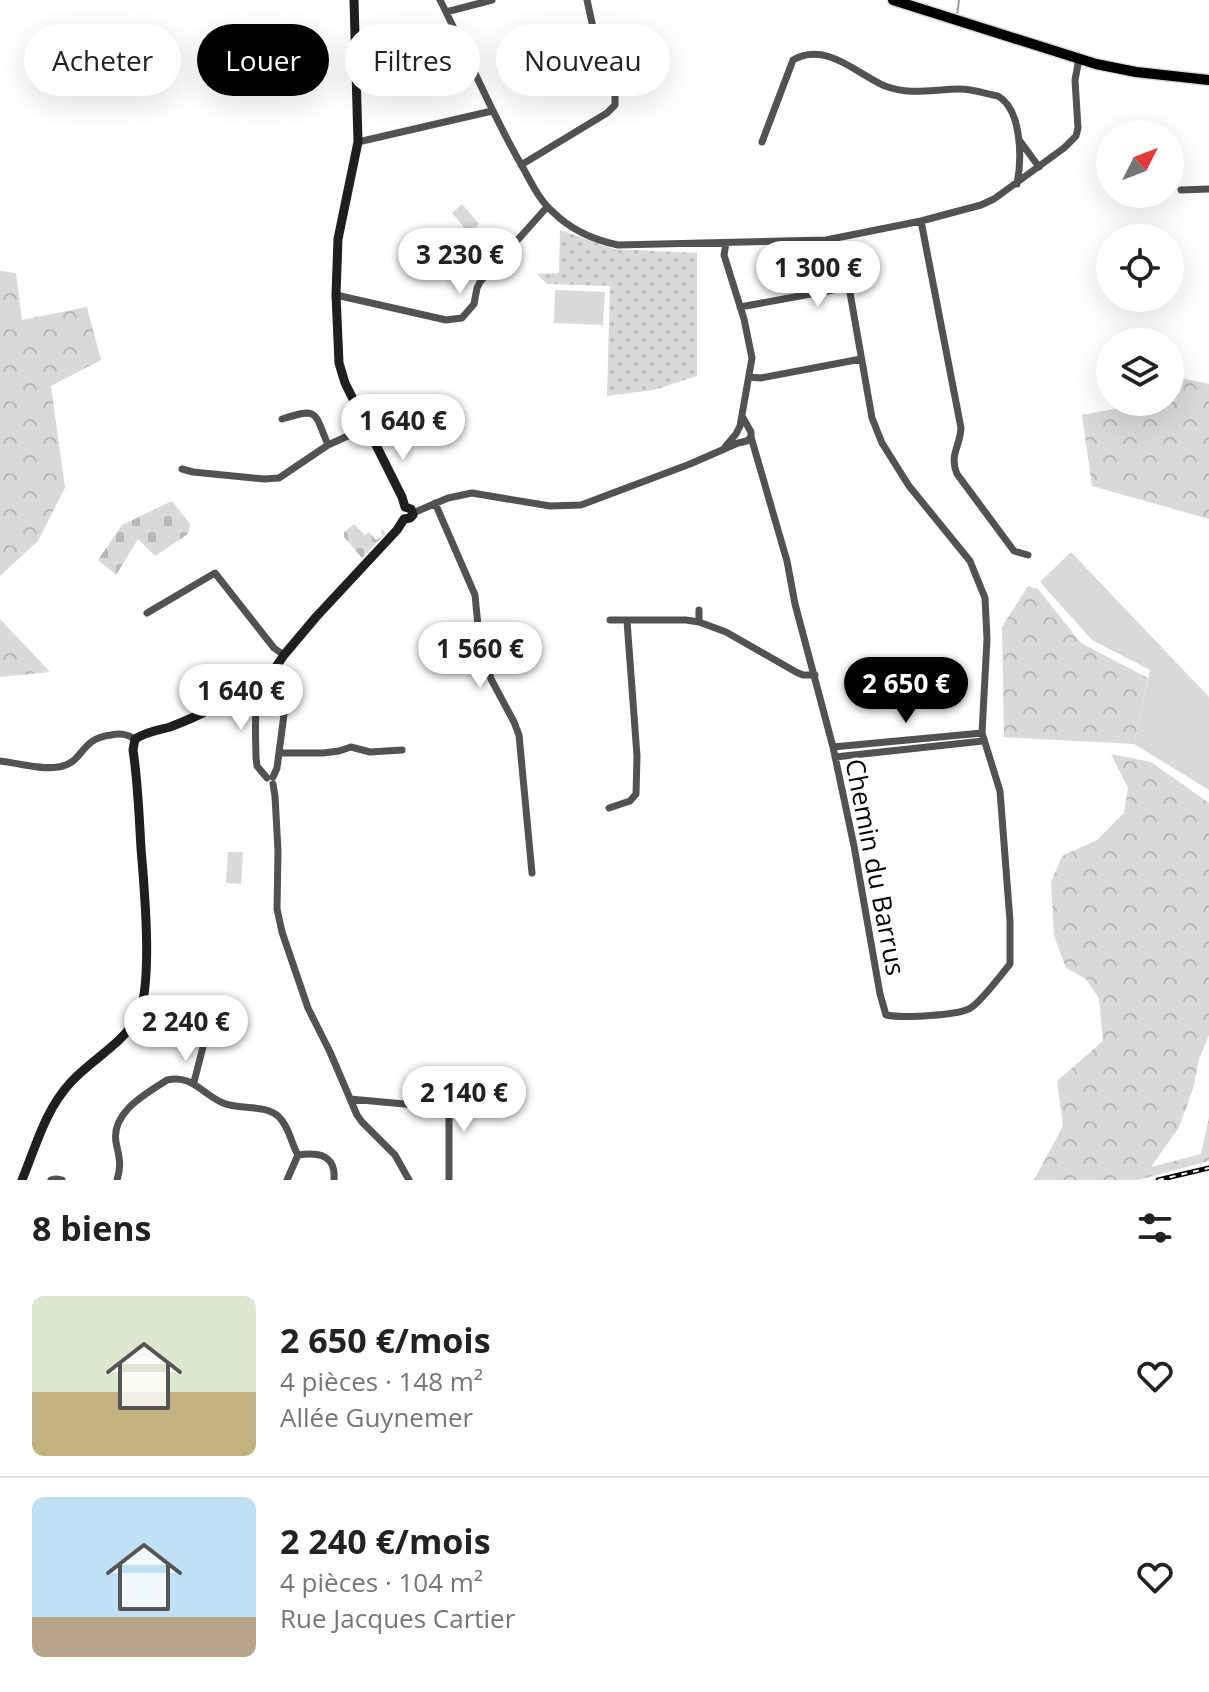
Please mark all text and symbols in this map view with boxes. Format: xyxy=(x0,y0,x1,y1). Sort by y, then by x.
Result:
chip: Acheter xyxy=(24,24,181,96)
chip: Louer xyxy=(197,24,329,96)
chip: Filtres xyxy=(345,24,480,96)
chip: Nouveau xyxy=(496,24,670,96)
north arrow xyxy=(1096,120,1184,208)
map controls xyxy=(1096,120,1184,416)
button: locate xyxy=(1096,224,1184,312)
pin: 3 230 € xyxy=(386,228,534,296)
text: 3 230 € xyxy=(416,236,504,272)
pin: 1 300 € xyxy=(744,241,892,309)
text: 1 300 € xyxy=(774,249,862,285)
button: layers xyxy=(1096,328,1184,416)
pin: 1 640 € xyxy=(329,394,477,462)
text: 1 640 € xyxy=(359,402,447,438)
pin: 1 560 € xyxy=(406,622,554,690)
text: 1 560 € xyxy=(436,630,524,666)
pin: 2 650 € xyxy=(832,657,980,725)
pin: 1 640 € xyxy=(167,664,315,732)
text: 2 650 € xyxy=(862,665,950,701)
text: 1 640 € xyxy=(197,672,285,708)
street label: Chemin du Barrus xyxy=(837,756,915,978)
pin: 2 240 € xyxy=(112,995,260,1063)
text: 2 240 € xyxy=(142,1003,230,1039)
pin: 2 140 € xyxy=(390,1066,538,1134)
text: 2 140 € xyxy=(420,1074,508,1110)
text: 8 biens xyxy=(32,1205,152,1251)
icon: filters xyxy=(1133,1206,1177,1250)
text: 2 650 €/mois xyxy=(280,1317,491,1363)
icon: home xyxy=(96,1328,192,1424)
icon: heart xyxy=(1133,1354,1177,1398)
text: 4 pièces · 148 m² xyxy=(280,1363,483,1399)
text: Allée Guynemer xyxy=(280,1399,473,1435)
text: 2 240 €/mois xyxy=(280,1518,491,1564)
icon: home xyxy=(96,1529,192,1625)
icon: heart xyxy=(1133,1555,1177,1599)
text: 4 pièces · 104 m² xyxy=(280,1564,483,1600)
text: Rue Jacques Cartier xyxy=(280,1600,515,1636)

